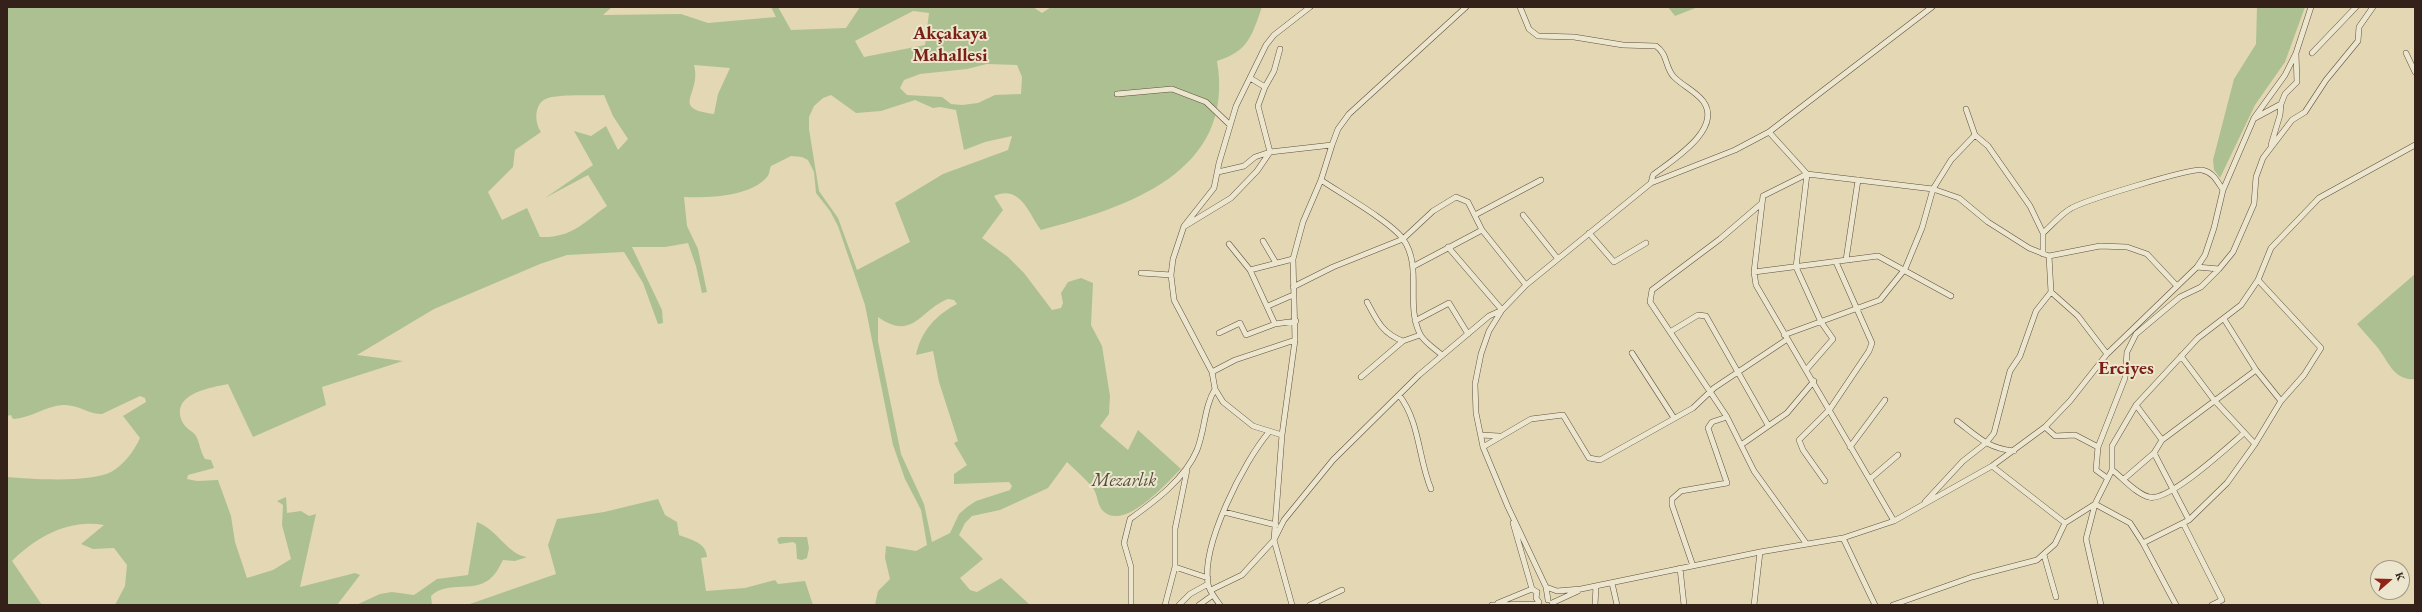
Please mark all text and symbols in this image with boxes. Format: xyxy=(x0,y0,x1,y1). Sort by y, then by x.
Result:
district label: Akçakaya Mahallesi xyxy=(912,23,988,67)
district label: Erciyes xyxy=(2098,358,2154,380)
park label: Mezarlık xyxy=(1092,470,1156,492)
north arrow xyxy=(2370,560,2410,600)
text: K xyxy=(2392,570,2408,583)

